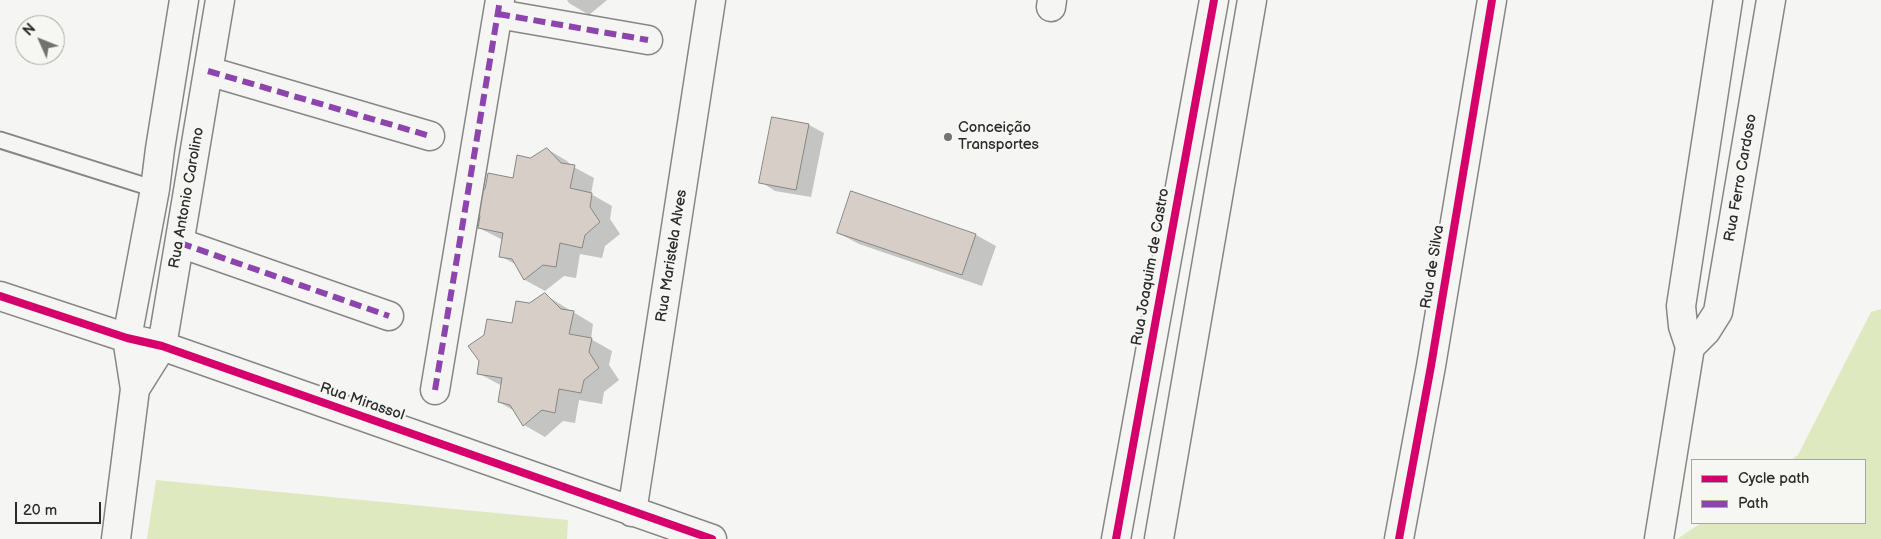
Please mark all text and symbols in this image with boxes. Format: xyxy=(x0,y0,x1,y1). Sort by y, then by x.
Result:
north arrow xyxy=(15,15,65,65)
text: N xyxy=(20,20,39,40)
street label: Rua Ferro Cardoso xyxy=(1721,113,1761,243)
place label: Conceição Transportes xyxy=(958,119,1039,154)
street label: Rua Antonio Carolino xyxy=(166,126,208,270)
marker: Conceição Transportes xyxy=(942,131,954,143)
street label: Rua Joaquim de Castro xyxy=(1128,187,1174,347)
street label: Rua Maristela Alves xyxy=(653,188,691,324)
street label: Rua de Silva xyxy=(1417,224,1449,310)
street label: Rua Mirassol xyxy=(317,379,407,425)
legend xyxy=(1691,459,1866,524)
text: Cycle path xyxy=(1738,469,1809,488)
scale bar xyxy=(18,492,104,524)
text: Path xyxy=(1738,494,1768,513)
text: 20 m xyxy=(23,501,57,520)

